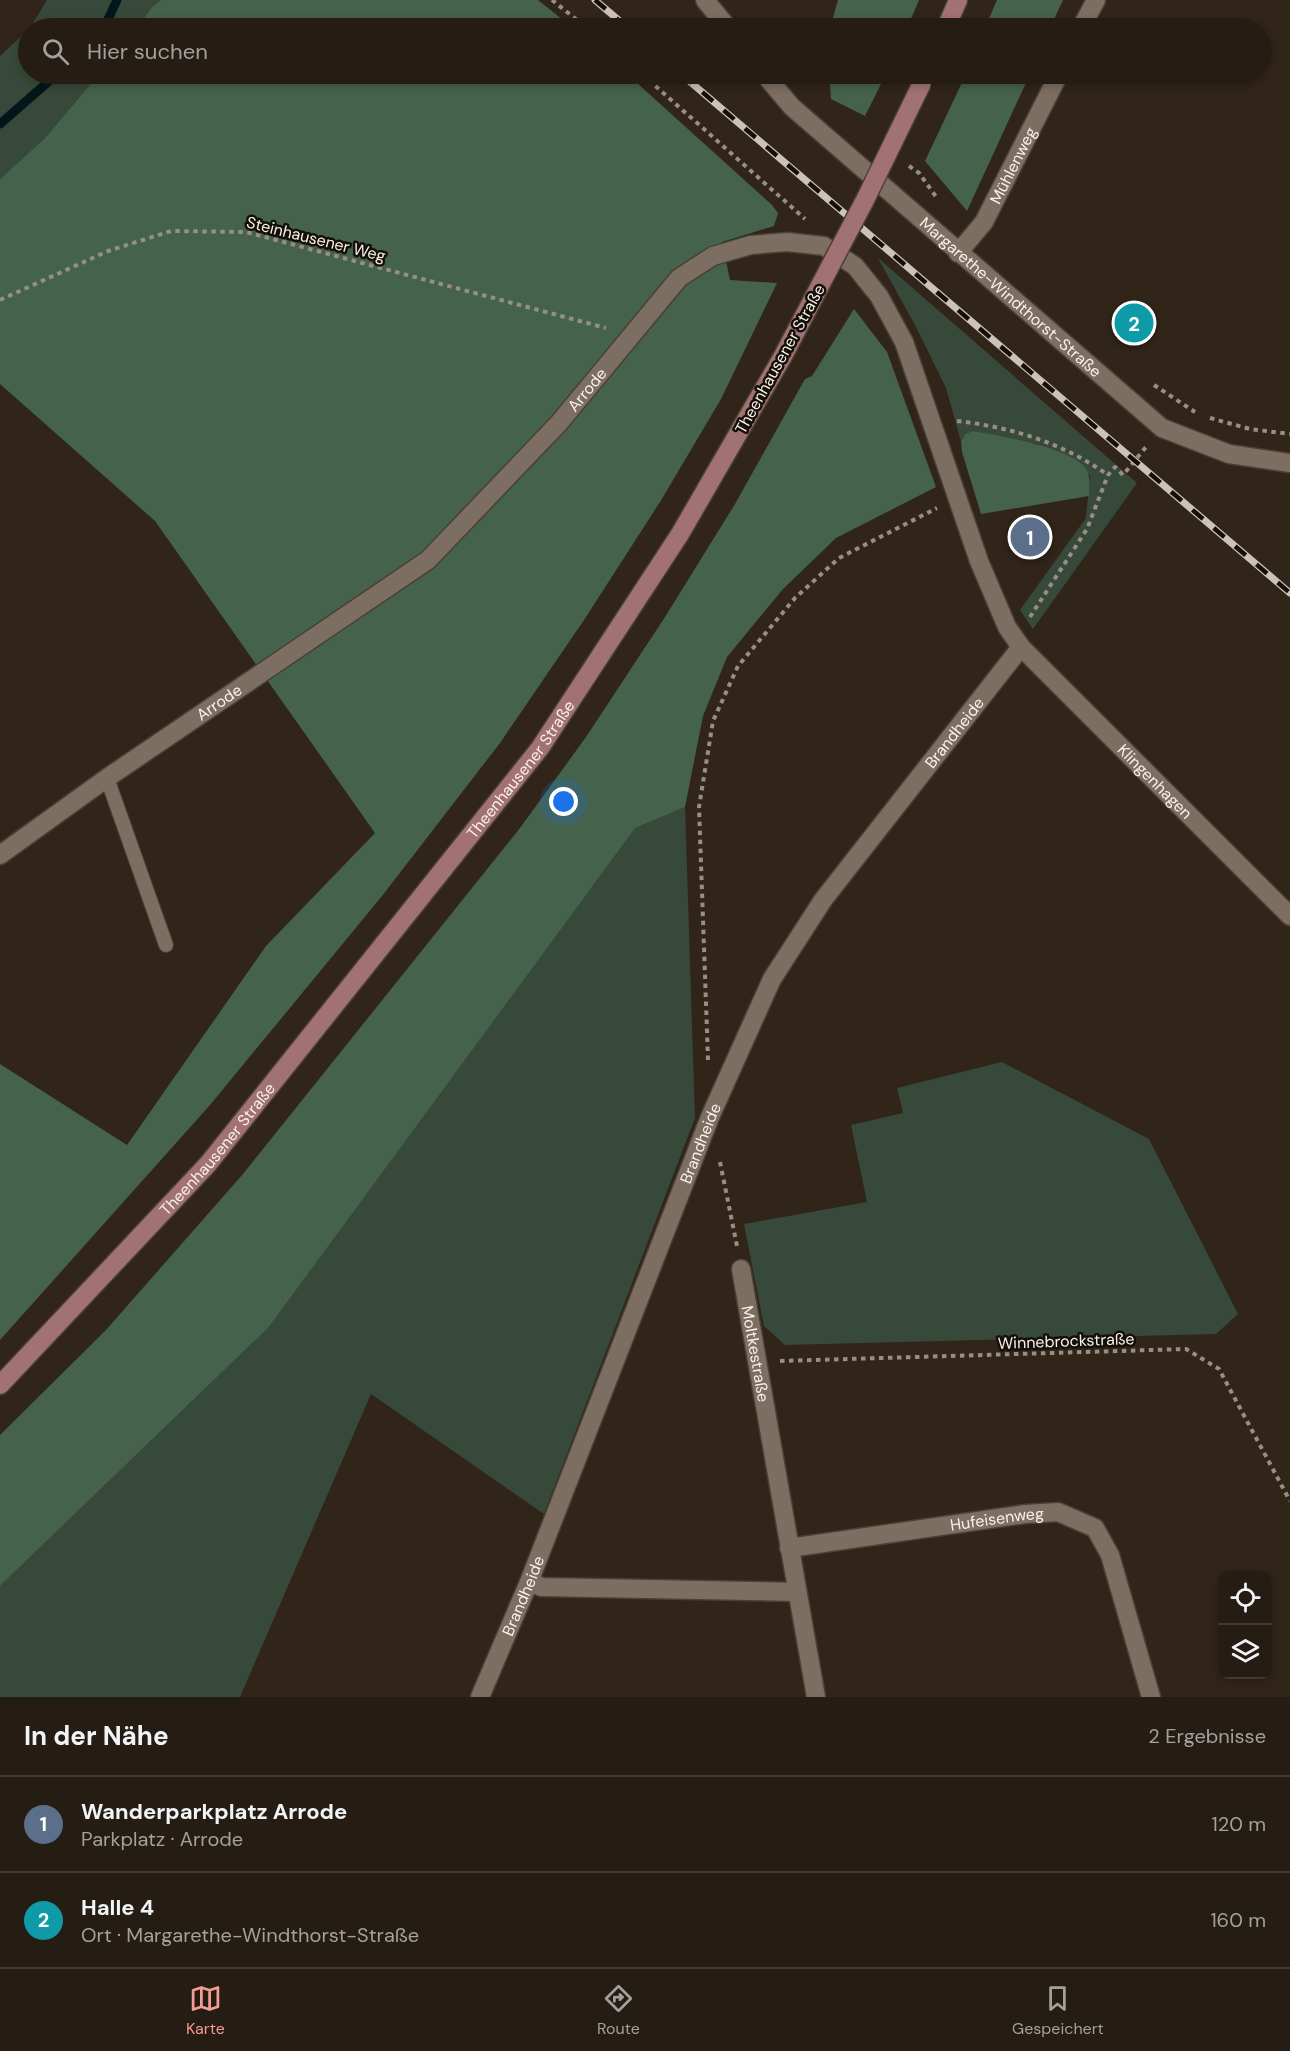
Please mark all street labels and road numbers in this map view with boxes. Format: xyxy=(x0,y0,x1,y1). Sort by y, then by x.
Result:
street label: Mühlenweg xyxy=(984,123,1041,207)
street label: Steinhausener Weg xyxy=(244,212,388,266)
street label: Margarethe-Windthorst-Straße xyxy=(915,212,1106,382)
street label: Theenhausener Straße xyxy=(730,281,830,437)
street label: Arrode xyxy=(563,363,611,416)
street label: Arrode xyxy=(192,679,246,725)
street label: Brandheide xyxy=(920,693,988,772)
street label: Theenhausener Straße xyxy=(461,696,579,843)
street label: Klingenhagen xyxy=(1113,739,1197,823)
street label: Theenhausener Straße xyxy=(155,1078,280,1220)
street label: Brandheide xyxy=(675,1100,725,1186)
street label: Moltkestraße xyxy=(737,1304,775,1404)
street label: Winnebrockstraße xyxy=(997,1328,1135,1354)
street label: Hufeisenweg xyxy=(949,1502,1044,1535)
street label: Brandheide xyxy=(497,1553,549,1639)

